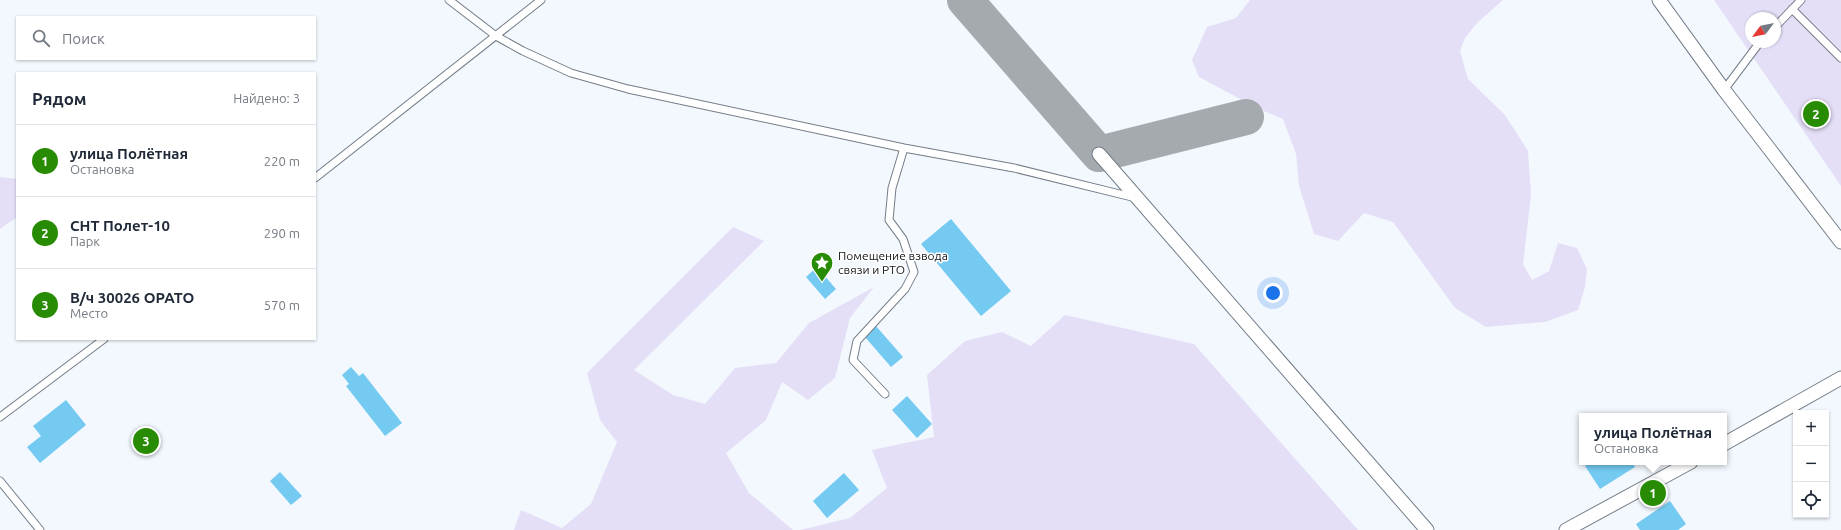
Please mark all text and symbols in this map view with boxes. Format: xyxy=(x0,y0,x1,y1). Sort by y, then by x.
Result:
north arrow xyxy=(1745,12,1781,48)
search box xyxy=(16,16,316,60)
icon: search xyxy=(30,27,52,49)
text: Поиск xyxy=(62,30,105,47)
text: Рядом xyxy=(32,89,87,108)
text: Найдено: 3 xyxy=(233,91,300,105)
pin: 2 xyxy=(1803,99,1829,129)
text: улица Полётная xyxy=(70,145,188,162)
text: 1 xyxy=(41,154,49,168)
text: 220 m xyxy=(264,154,300,168)
text: Остановка xyxy=(70,162,135,176)
text: СНТ Полет-10 xyxy=(70,217,170,234)
text: 2 xyxy=(41,226,49,240)
text: 290 m xyxy=(264,226,300,240)
text: Парк xyxy=(70,234,100,248)
place label: Помещение взвода связи и РТО xyxy=(838,249,948,276)
place icon: Помещение взвода связи и РТО xyxy=(809,250,835,283)
your location xyxy=(1263,283,1283,303)
text: В/ч 30026 ОРАТО xyxy=(70,289,194,306)
text: 3 xyxy=(41,298,49,312)
text: 570 m xyxy=(264,298,300,312)
text: Место xyxy=(70,306,108,320)
map controls xyxy=(1793,410,1829,518)
button: + xyxy=(1793,410,1829,446)
popup xyxy=(1579,413,1727,465)
text: улица Полётная xyxy=(1594,424,1712,441)
pin: 3 xyxy=(133,426,159,456)
text: Остановка xyxy=(1594,441,1658,455)
button: − xyxy=(1793,446,1829,482)
pin: 1 xyxy=(1640,478,1666,508)
button: locate xyxy=(1793,482,1829,518)

